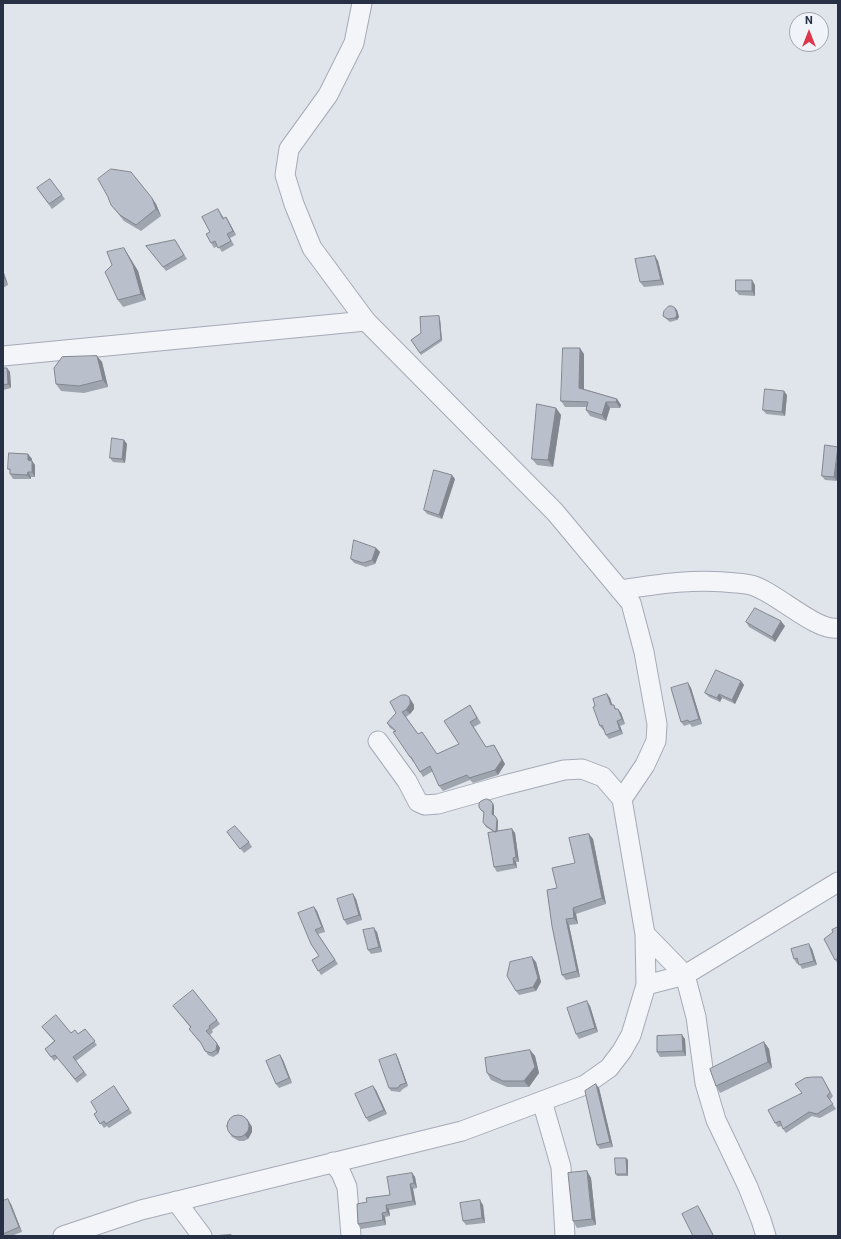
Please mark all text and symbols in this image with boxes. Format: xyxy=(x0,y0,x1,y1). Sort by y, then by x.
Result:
north arrow xyxy=(789,12,829,52)
text: N xyxy=(805,14,813,27)

